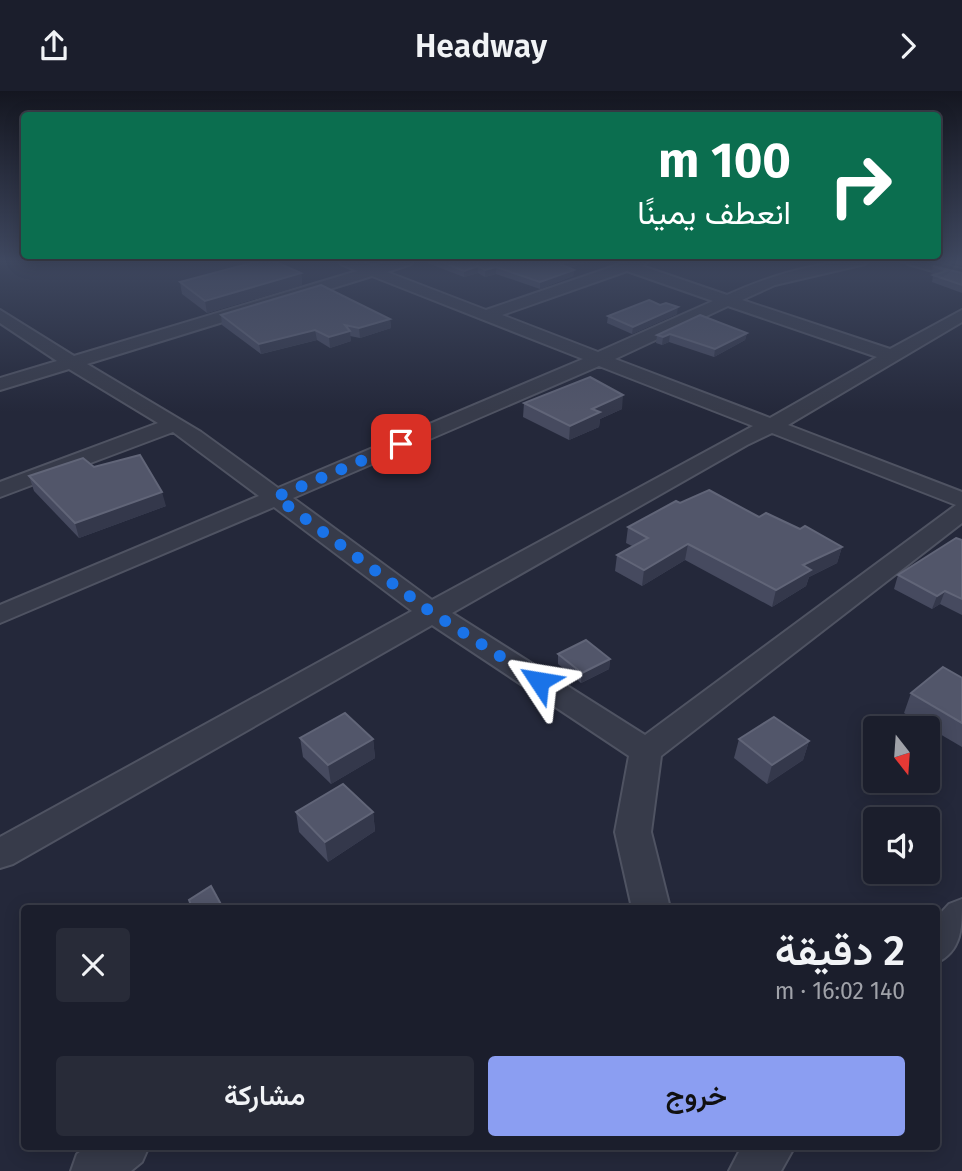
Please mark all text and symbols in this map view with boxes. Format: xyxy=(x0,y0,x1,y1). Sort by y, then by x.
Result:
icon: share xyxy=(35,27,73,65)
text: Headway xyxy=(415,27,547,65)
icon: forward xyxy=(889,27,927,65)
text: 100 m xyxy=(658,131,791,190)
icon: right xyxy=(815,140,906,231)
text: انعطف يمينًا xyxy=(637,194,791,232)
pin xyxy=(371,414,431,474)
icon: arrive xyxy=(382,425,420,463)
position arrow xyxy=(502,644,576,718)
north arrow xyxy=(863,716,940,793)
map controls xyxy=(863,716,940,884)
button: sound xyxy=(863,807,940,884)
text: 2 دقيقة xyxy=(775,926,905,976)
button: close xyxy=(56,928,130,1002)
text: 140 m · 16:02 xyxy=(775,977,905,1005)
button: مشاركة xyxy=(56,1056,474,1136)
button: خروج xyxy=(488,1056,905,1136)

